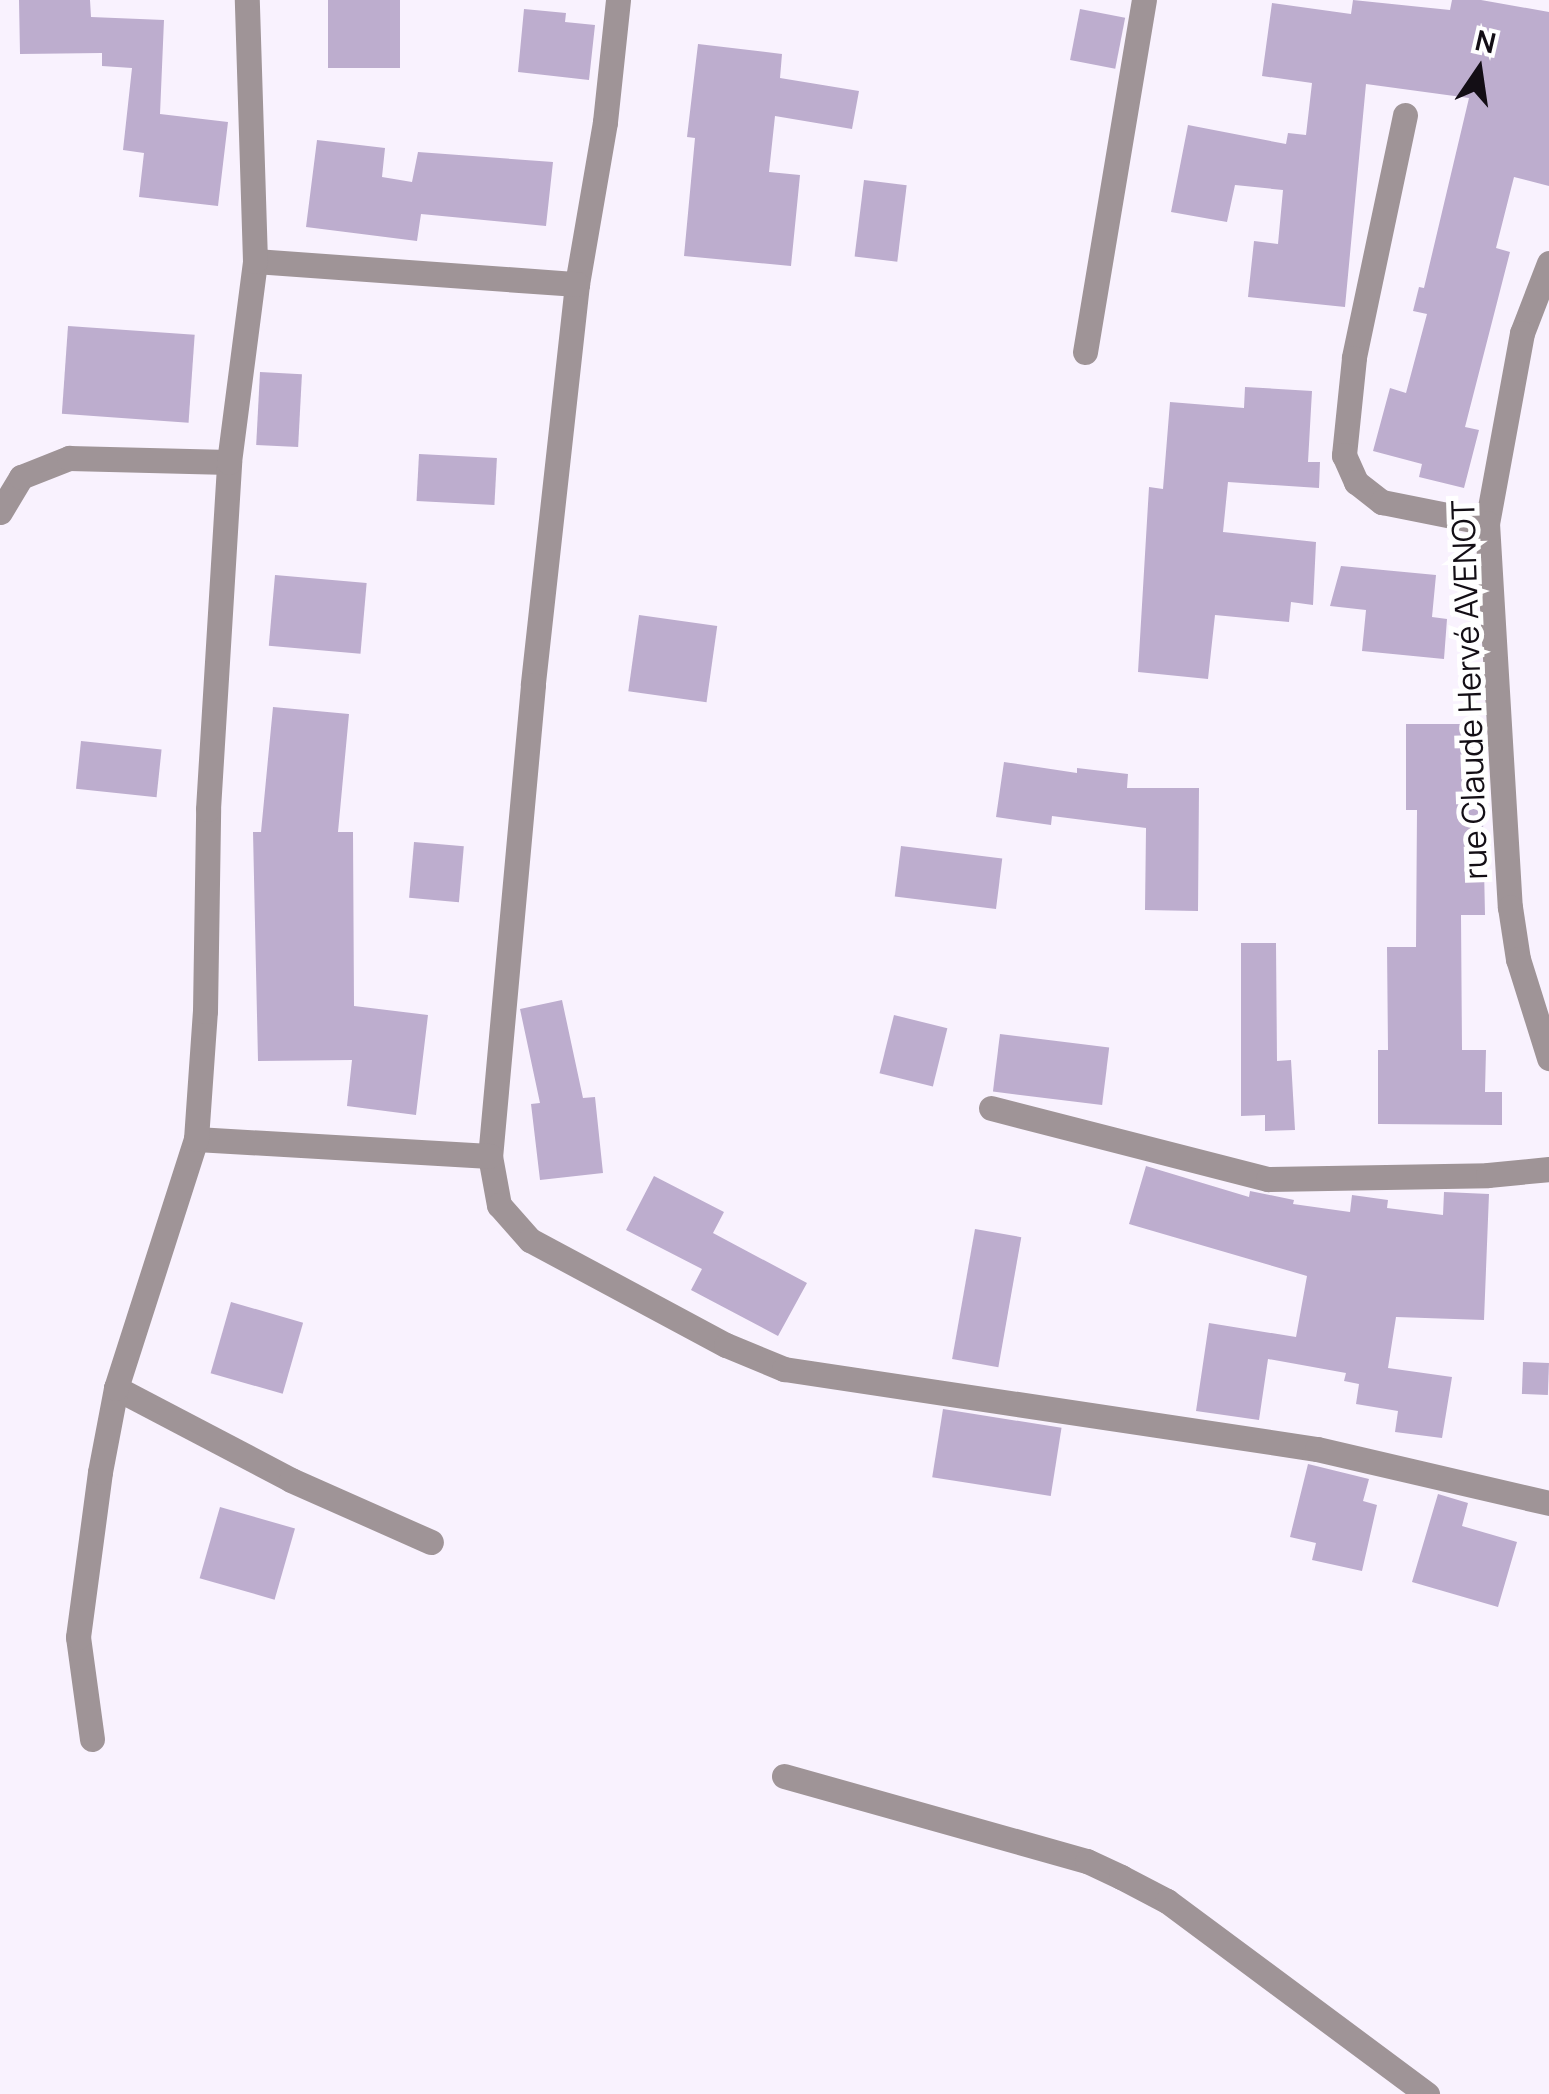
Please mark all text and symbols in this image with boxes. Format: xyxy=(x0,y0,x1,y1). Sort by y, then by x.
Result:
north arrow xyxy=(1429,20,1529,120)
text: N xyxy=(1472,20,1500,62)
street label: rue Claude Hervé AVENOT xyxy=(1443,500,1495,880)

